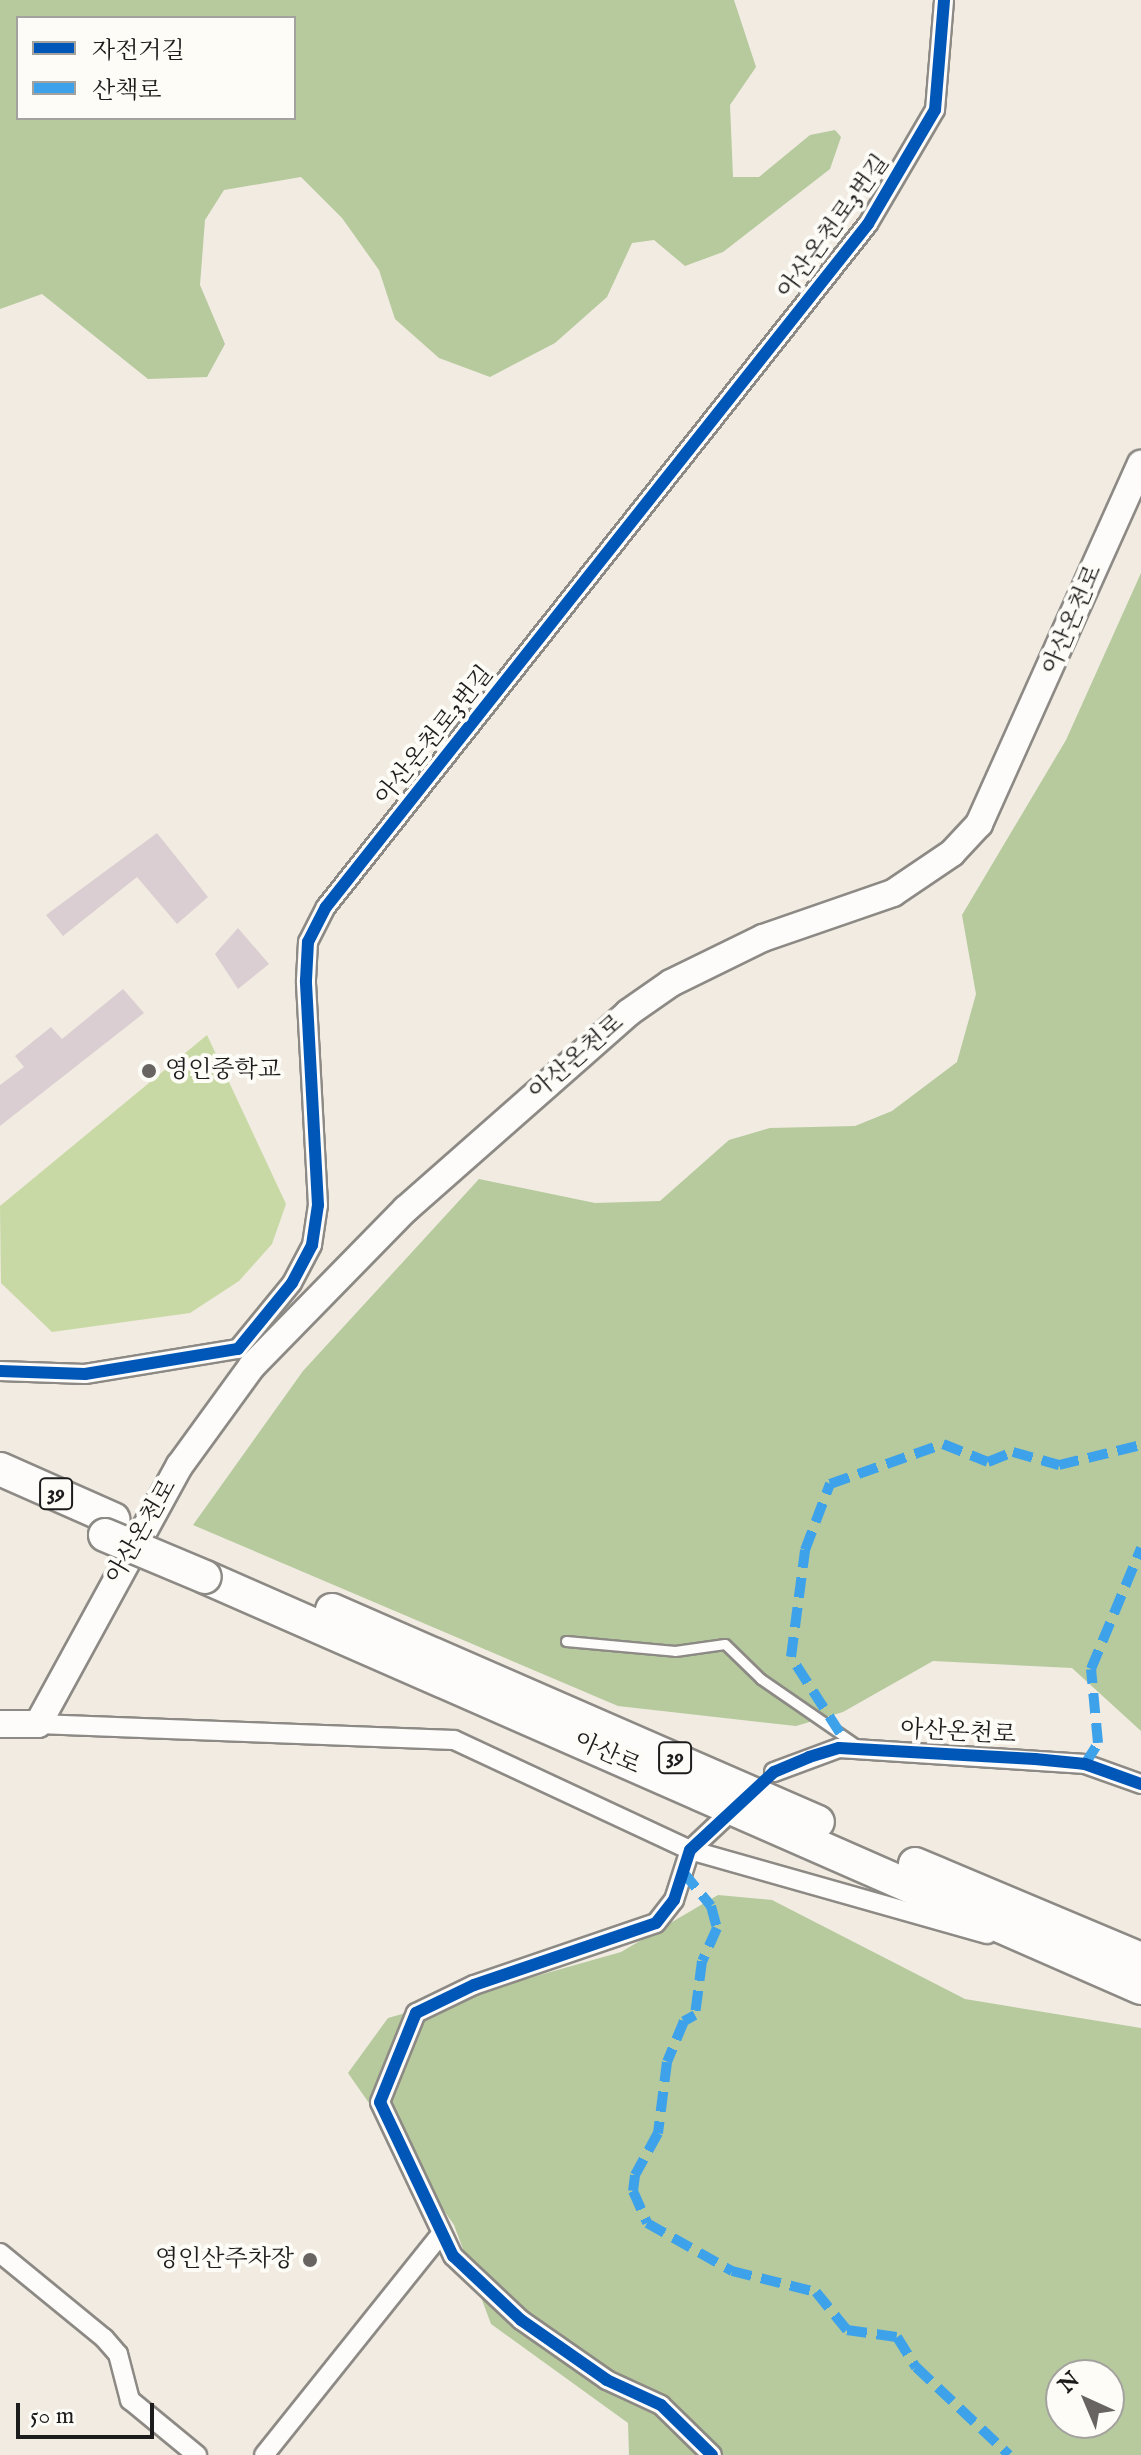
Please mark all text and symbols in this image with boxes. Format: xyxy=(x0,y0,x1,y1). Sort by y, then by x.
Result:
legend xyxy=(16,16,296,120)
text: 자전거길 xyxy=(92,36,185,67)
text: 산책로 xyxy=(92,76,162,107)
street label: 아산온천로3번길 xyxy=(772,149,896,305)
street label: 아산온천로 xyxy=(1037,561,1109,679)
street label: 아산온천로3번길 xyxy=(370,660,500,812)
street label: 아산온천로 xyxy=(524,1009,630,1107)
place label: 영인중학교 xyxy=(165,1057,281,1085)
marker: 영인중학교 xyxy=(140,1062,158,1080)
street label: 아산온천로 xyxy=(101,1475,183,1589)
road number: 39 xyxy=(38,1476,74,1512)
street label: 아산온천로 xyxy=(899,1716,1017,1750)
street label: 아산로 xyxy=(569,1727,645,1781)
road number: 39 xyxy=(657,1740,693,1776)
place label: 영인산주차장 xyxy=(155,2246,294,2274)
marker: 영인산주차장 xyxy=(301,2251,319,2269)
north arrow xyxy=(1045,2359,1125,2439)
text: N xyxy=(1053,2366,1086,2400)
scale bar xyxy=(20,2387,158,2437)
text: 50 m xyxy=(30,2401,74,2432)

